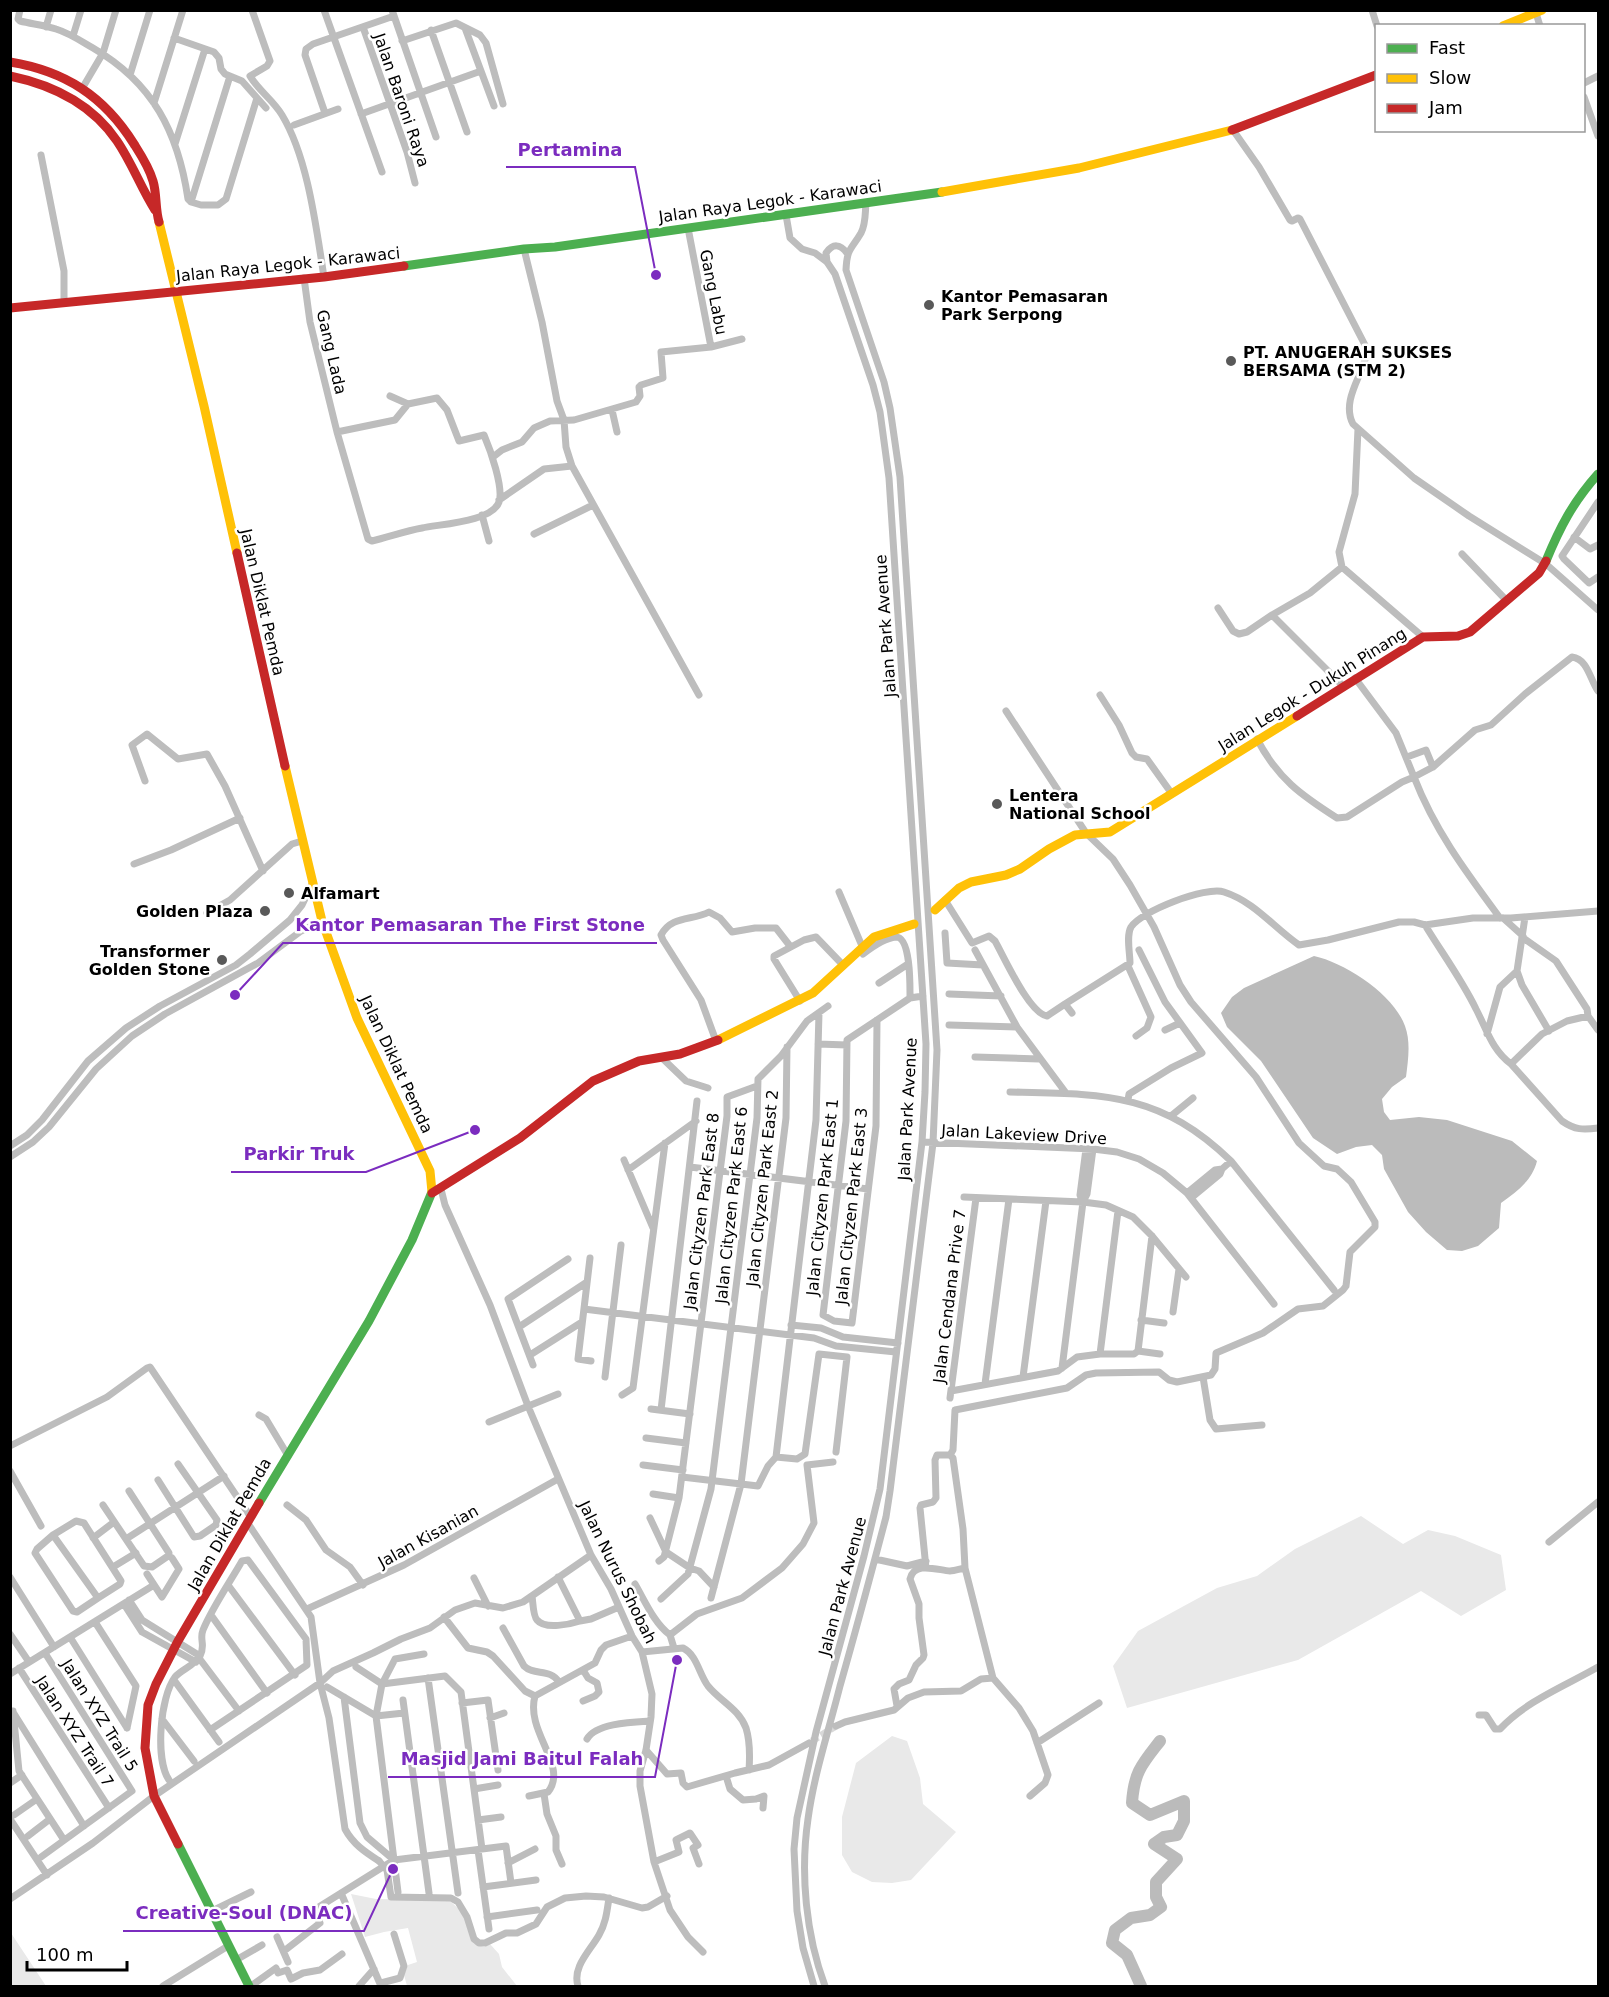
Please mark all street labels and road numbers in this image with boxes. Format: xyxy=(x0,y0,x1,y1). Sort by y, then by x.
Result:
street label: Jalan Baroni Raya xyxy=(369,30,433,170)
street label: Jalan Raya Legok - Karawaci xyxy=(656,176,883,227)
street label: Jalan Raya Legok - Karawaci xyxy=(174,243,401,286)
street label: Gang Labu xyxy=(696,248,731,336)
street label: Gang Lada xyxy=(313,308,350,396)
street label: Jalan Diklat Pemda xyxy=(236,526,289,677)
street label: Jalan Park Avenue xyxy=(871,554,900,699)
street label: Jalan Legok - Dukuh Pinang xyxy=(1214,624,1410,756)
street label: Jalan Diklat Pemda xyxy=(356,991,437,1136)
street label: Jalan Park Avenue xyxy=(894,1037,921,1182)
street label: Jalan Cityzen Park East 2 xyxy=(743,1088,782,1289)
street label: Jalan Cityzen Park East 1 xyxy=(803,1097,842,1298)
street label: Jalan Cityzen Park East 6 xyxy=(712,1105,751,1306)
street label: Jalan Cityzen Park East 3 xyxy=(832,1106,871,1307)
street label: Jalan Cityzen Park East 8 xyxy=(680,1112,723,1312)
street label: Jalan Lakeview Drive xyxy=(940,1121,1107,1148)
street label: Jalan Cendana Prive 7 xyxy=(929,1208,970,1385)
street label: Jalan Diklat Pemda xyxy=(183,1455,275,1595)
street label: Jalan Nurus Shobah xyxy=(574,1497,660,1647)
street label: Jalan Kisanian xyxy=(374,1501,482,1572)
street label: Jalan Park Avenue xyxy=(815,1515,870,1659)
street label: Jalan XYZ Trail 5 xyxy=(57,1655,142,1775)
street label: Jalan XYZ Trail 7 xyxy=(31,1671,118,1790)

